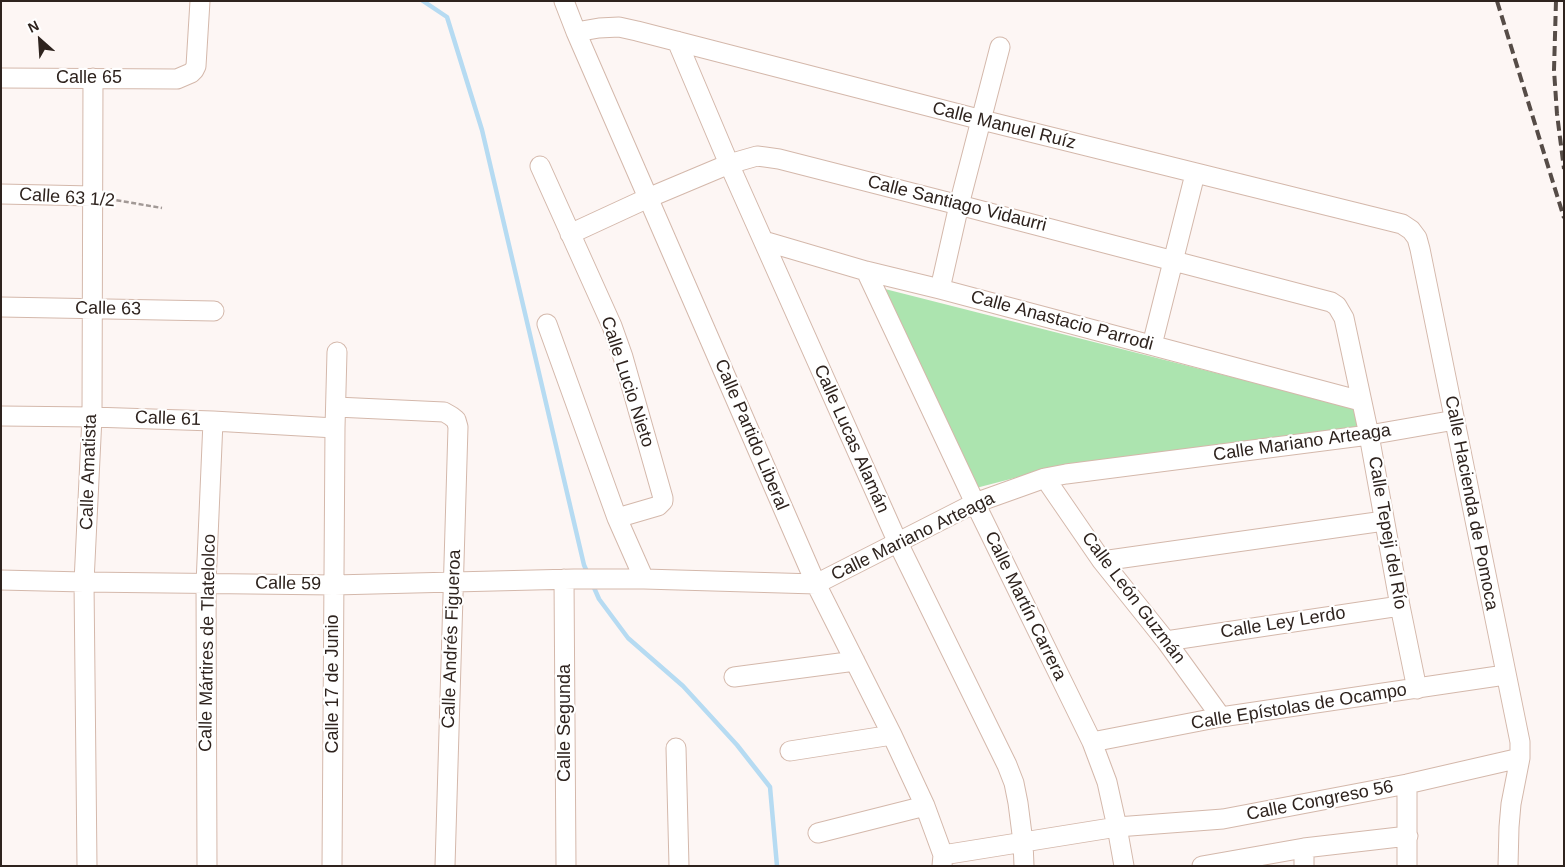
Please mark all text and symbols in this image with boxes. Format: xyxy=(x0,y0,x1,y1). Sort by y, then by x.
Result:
north arrow xyxy=(15,15,65,65)
text: N xyxy=(25,17,41,36)
street label: Calle 65 xyxy=(56,67,122,89)
street label: Calle Manuel Ruíz xyxy=(930,98,1078,154)
street label: Calle Santiago Vidaurri xyxy=(865,171,1049,237)
street label: Calle 63 1/2 xyxy=(18,184,116,212)
street label: Calle Anastacio Parrodi xyxy=(968,286,1156,356)
street label: Calle 63 xyxy=(75,298,141,320)
street label: Calle Lucio Nieto xyxy=(596,314,658,450)
street label: Calle Partido Liberal xyxy=(709,356,793,514)
street label: Calle Lucas Alamán xyxy=(809,361,893,517)
street label: Calle Hacienda de Pomoca xyxy=(1440,394,1502,612)
street label: Calle 61 xyxy=(135,407,201,431)
street label: Calle Amatista xyxy=(76,414,102,530)
street label: Calle Mariano Arteaga xyxy=(1212,420,1392,466)
street label: Calle Tepeji del Río xyxy=(1363,455,1411,611)
street label: Calle Mariano Arteaga xyxy=(828,488,998,586)
street label: Calle Martín Carrera xyxy=(980,528,1070,684)
street label: Calle León Guzmán xyxy=(1077,528,1189,668)
street label: Calle Mártires de Tlatelolco xyxy=(195,534,221,752)
street label: Calle Andrés Figueroa xyxy=(438,549,466,729)
street label: Calle 59 xyxy=(255,573,321,595)
street label: Calle Ley Lerdo xyxy=(1219,602,1347,644)
street label: Calle 17 de Junio xyxy=(322,614,344,754)
street label: Calle Segunda xyxy=(554,664,576,782)
street label: Calle Epístolas de Ocampo xyxy=(1190,679,1408,735)
street label: Calle Congreso 56 xyxy=(1245,776,1395,826)

